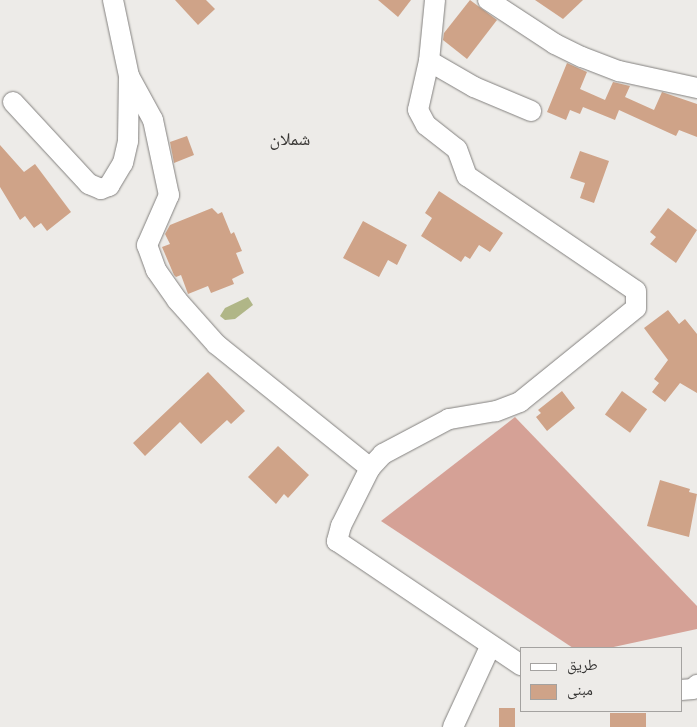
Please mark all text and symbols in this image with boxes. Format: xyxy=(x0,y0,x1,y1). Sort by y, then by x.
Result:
district label: شملان xyxy=(270,128,310,150)
legend xyxy=(520,647,682,712)
text: طريق xyxy=(567,656,598,674)
text: مبنى xyxy=(567,681,593,699)

